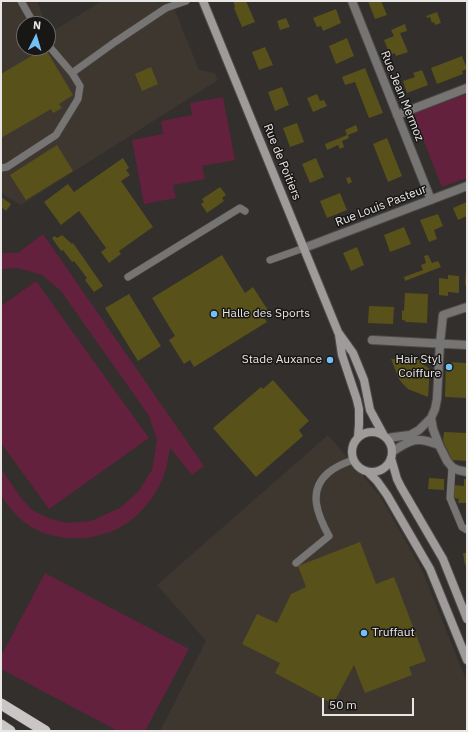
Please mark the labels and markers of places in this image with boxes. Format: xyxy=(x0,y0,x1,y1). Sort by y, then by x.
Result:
place label: Halle des Sports xyxy=(222,307,310,321)
marker: Halle des Sports xyxy=(209,309,219,319)
place label: Stade Auxance xyxy=(242,353,322,367)
place label: Hair Styl Coiffure xyxy=(395,353,441,381)
marker: Stade Auxance xyxy=(325,355,335,365)
marker: Hair Styl Coiffure xyxy=(444,362,454,372)
place label: Truffaut xyxy=(372,626,415,640)
marker: Truffaut xyxy=(359,628,369,638)

